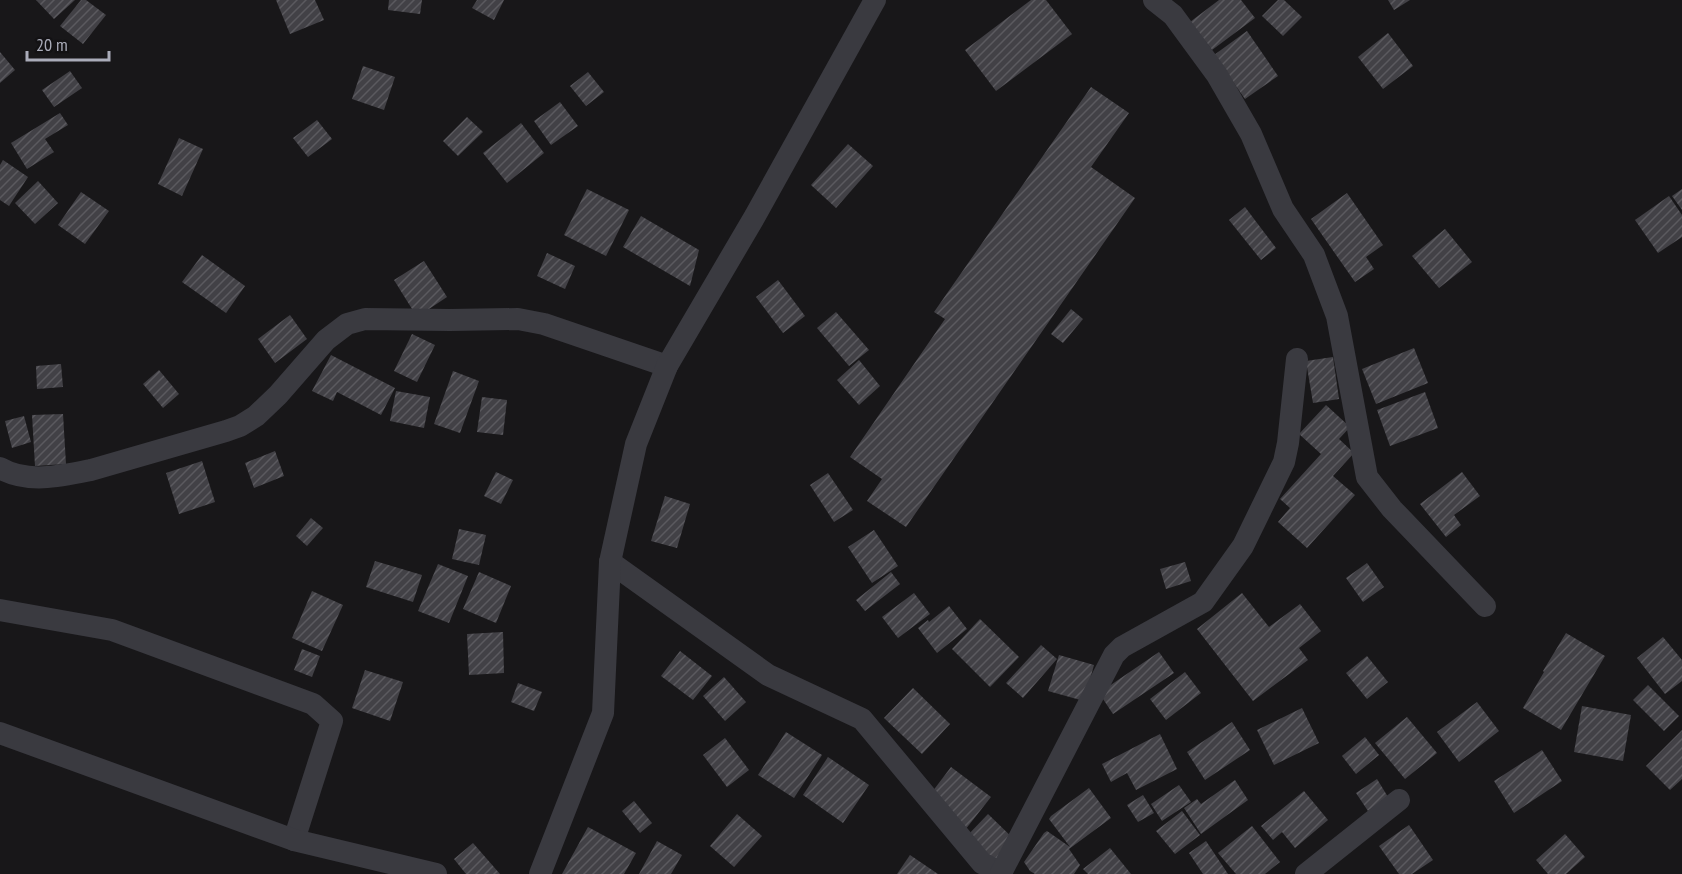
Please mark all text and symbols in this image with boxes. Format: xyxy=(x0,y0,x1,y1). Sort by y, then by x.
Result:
scale bar xyxy=(27,24,110,62)
text: 20 m xyxy=(36,33,68,56)

